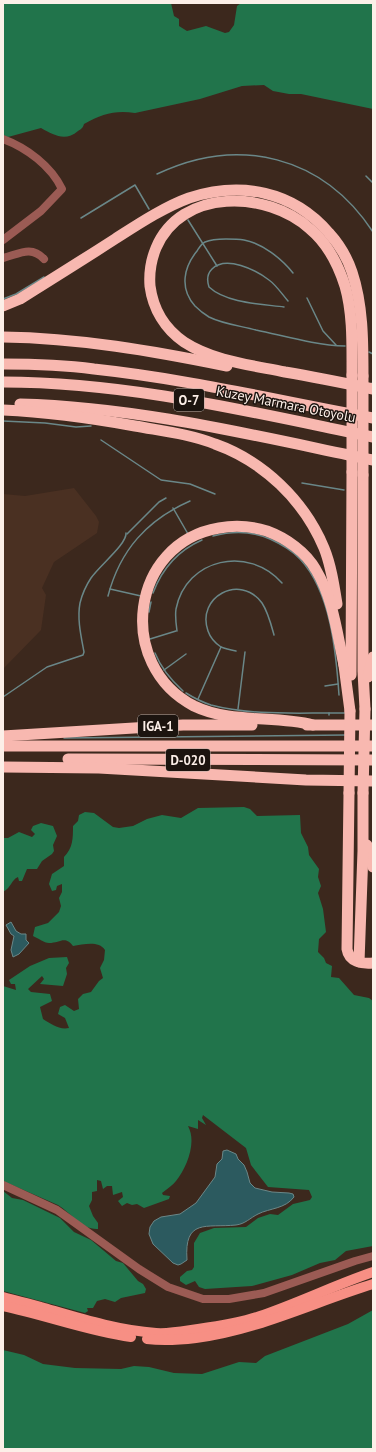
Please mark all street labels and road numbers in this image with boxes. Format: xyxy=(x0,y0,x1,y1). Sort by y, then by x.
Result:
street label: Kuzey Marmara Otoyolu xyxy=(215,382,357,426)
road number: O-7 xyxy=(174,389,204,411)
road number: IGA-1 xyxy=(138,715,178,737)
road number: D-020 xyxy=(166,749,210,771)

